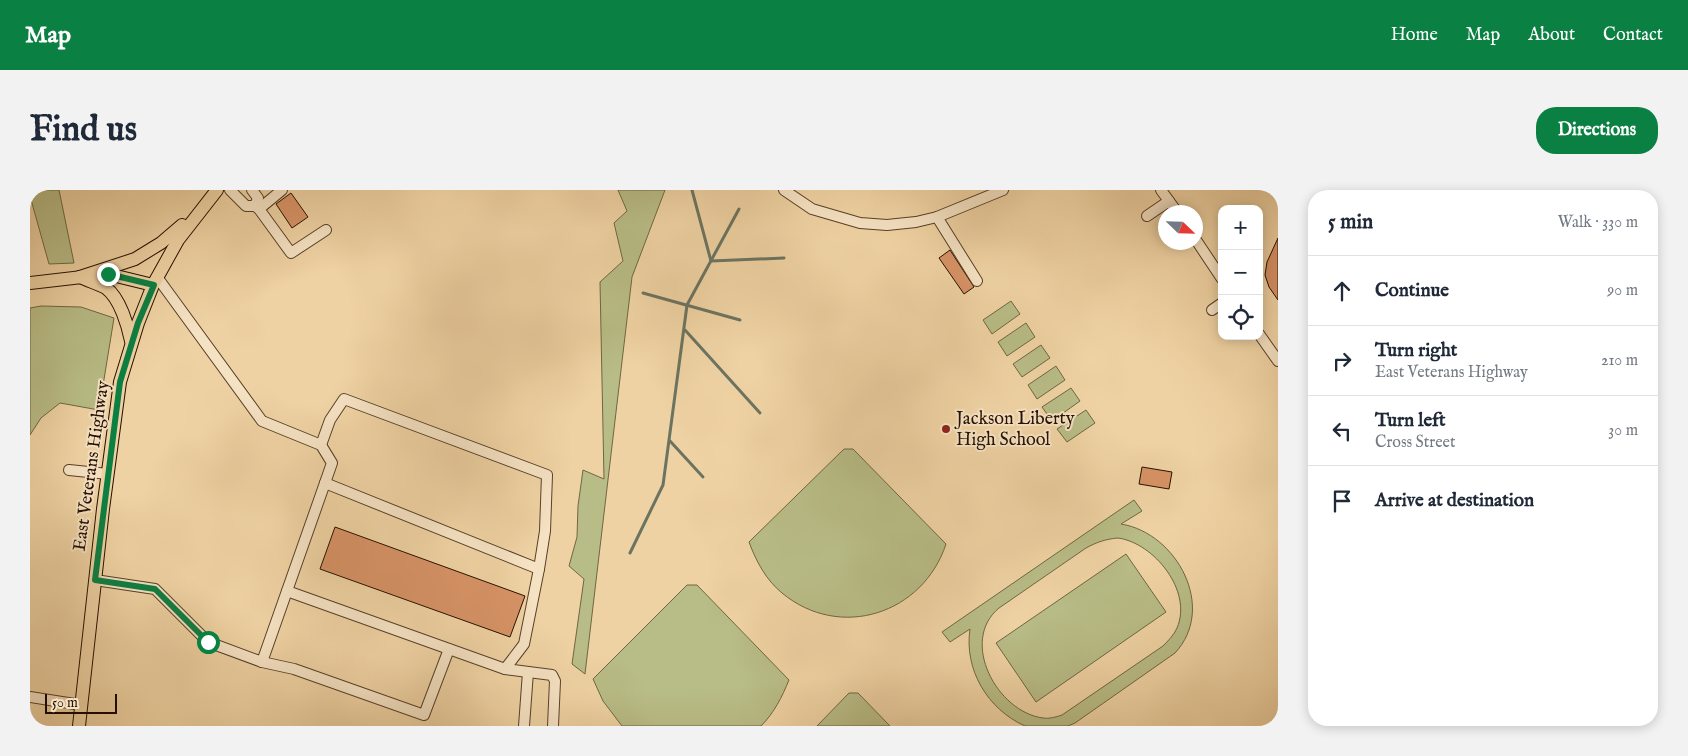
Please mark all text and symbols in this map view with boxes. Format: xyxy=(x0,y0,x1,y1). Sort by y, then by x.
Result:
text: Map xyxy=(25,20,71,51)
text: Home xyxy=(1391,24,1438,47)
text: Map xyxy=(1466,24,1500,47)
text: About xyxy=(1528,24,1575,47)
text: Contact xyxy=(1603,24,1663,47)
button: Directions xyxy=(1536,107,1658,154)
text: Find us xyxy=(30,108,137,153)
north arrow xyxy=(1158,205,1203,250)
map controls xyxy=(1218,205,1263,340)
button: + xyxy=(1218,205,1263,250)
text: 5 min xyxy=(1328,209,1373,236)
text: Walk · 330 m xyxy=(1558,213,1638,233)
button: − xyxy=(1218,250,1263,295)
route end xyxy=(97,263,120,286)
icon: ahead xyxy=(1328,277,1356,305)
text: Continue xyxy=(1375,279,1449,303)
text: 90 m xyxy=(1607,281,1638,301)
button: locate xyxy=(1218,295,1263,340)
text: Turn right xyxy=(1375,339,1457,363)
icon: right xyxy=(1328,347,1356,375)
text: 210 m xyxy=(1601,351,1638,371)
text: East Veterans Highway xyxy=(1375,363,1528,383)
street label: East Veterans Highway xyxy=(69,379,115,553)
place label: Jackson Liberty High School xyxy=(954,408,1075,452)
text: Turn left xyxy=(1375,409,1446,433)
icon: left xyxy=(1328,417,1356,445)
text: 30 m xyxy=(1608,421,1638,441)
marker: Jackson Liberty High School xyxy=(940,423,952,435)
text: Cross Street xyxy=(1375,433,1455,453)
icon: arrive xyxy=(1328,487,1356,515)
text: Arrive at destination xyxy=(1375,489,1534,513)
route start xyxy=(197,631,220,654)
scale bar xyxy=(45,691,118,714)
text: 50 m xyxy=(52,694,78,712)

